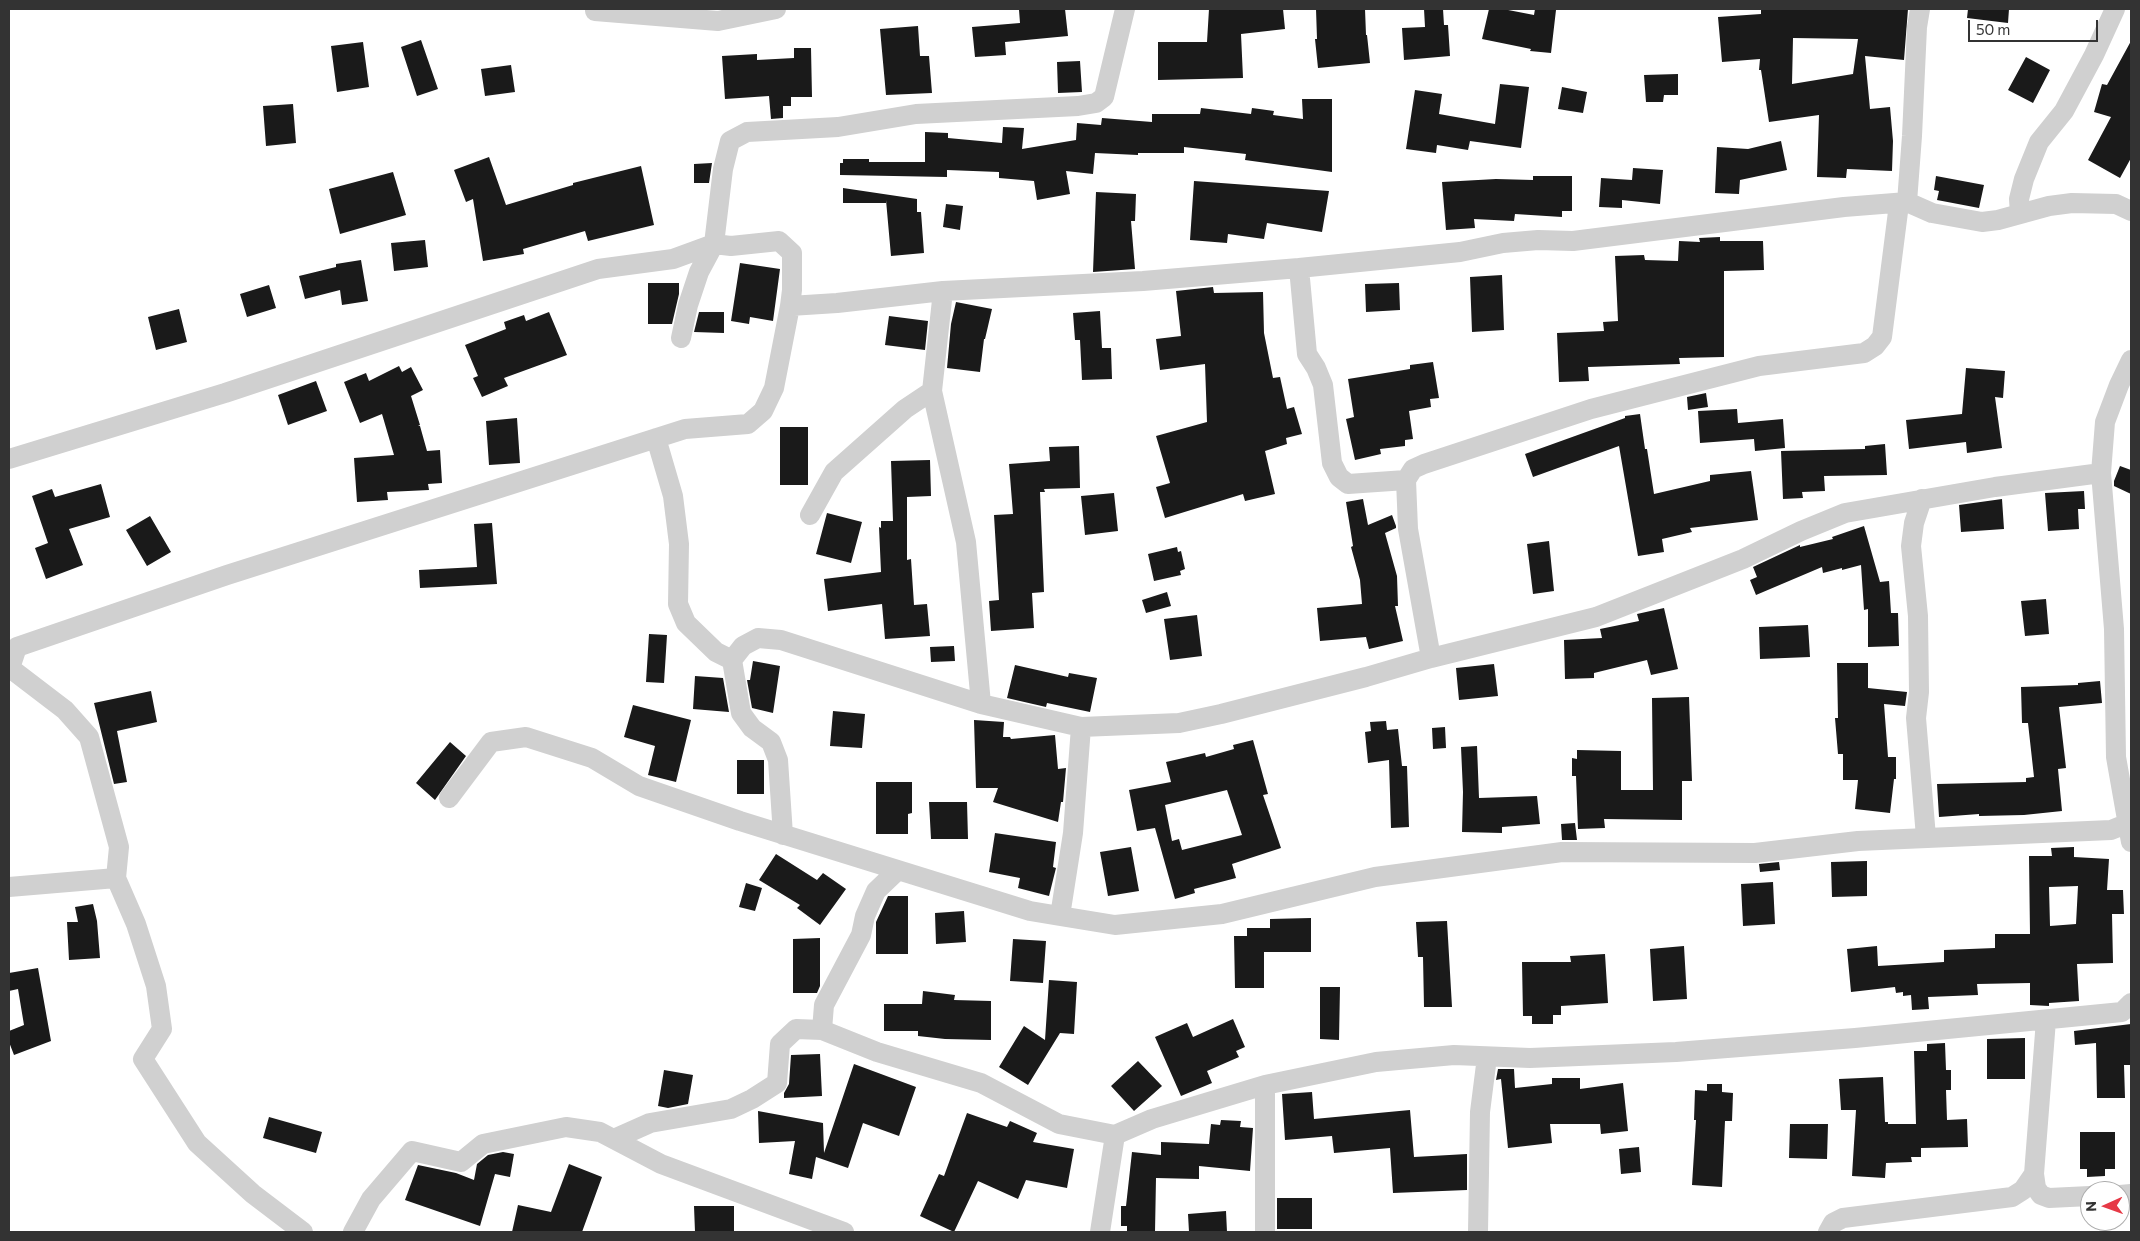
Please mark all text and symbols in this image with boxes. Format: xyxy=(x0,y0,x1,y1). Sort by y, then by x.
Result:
scale bar xyxy=(1970,10,2100,42)
text: 50 m xyxy=(1976,20,2010,38)
north arrow xyxy=(2080,1181,2130,1231)
text: N xyxy=(2082,1201,2099,1212)

